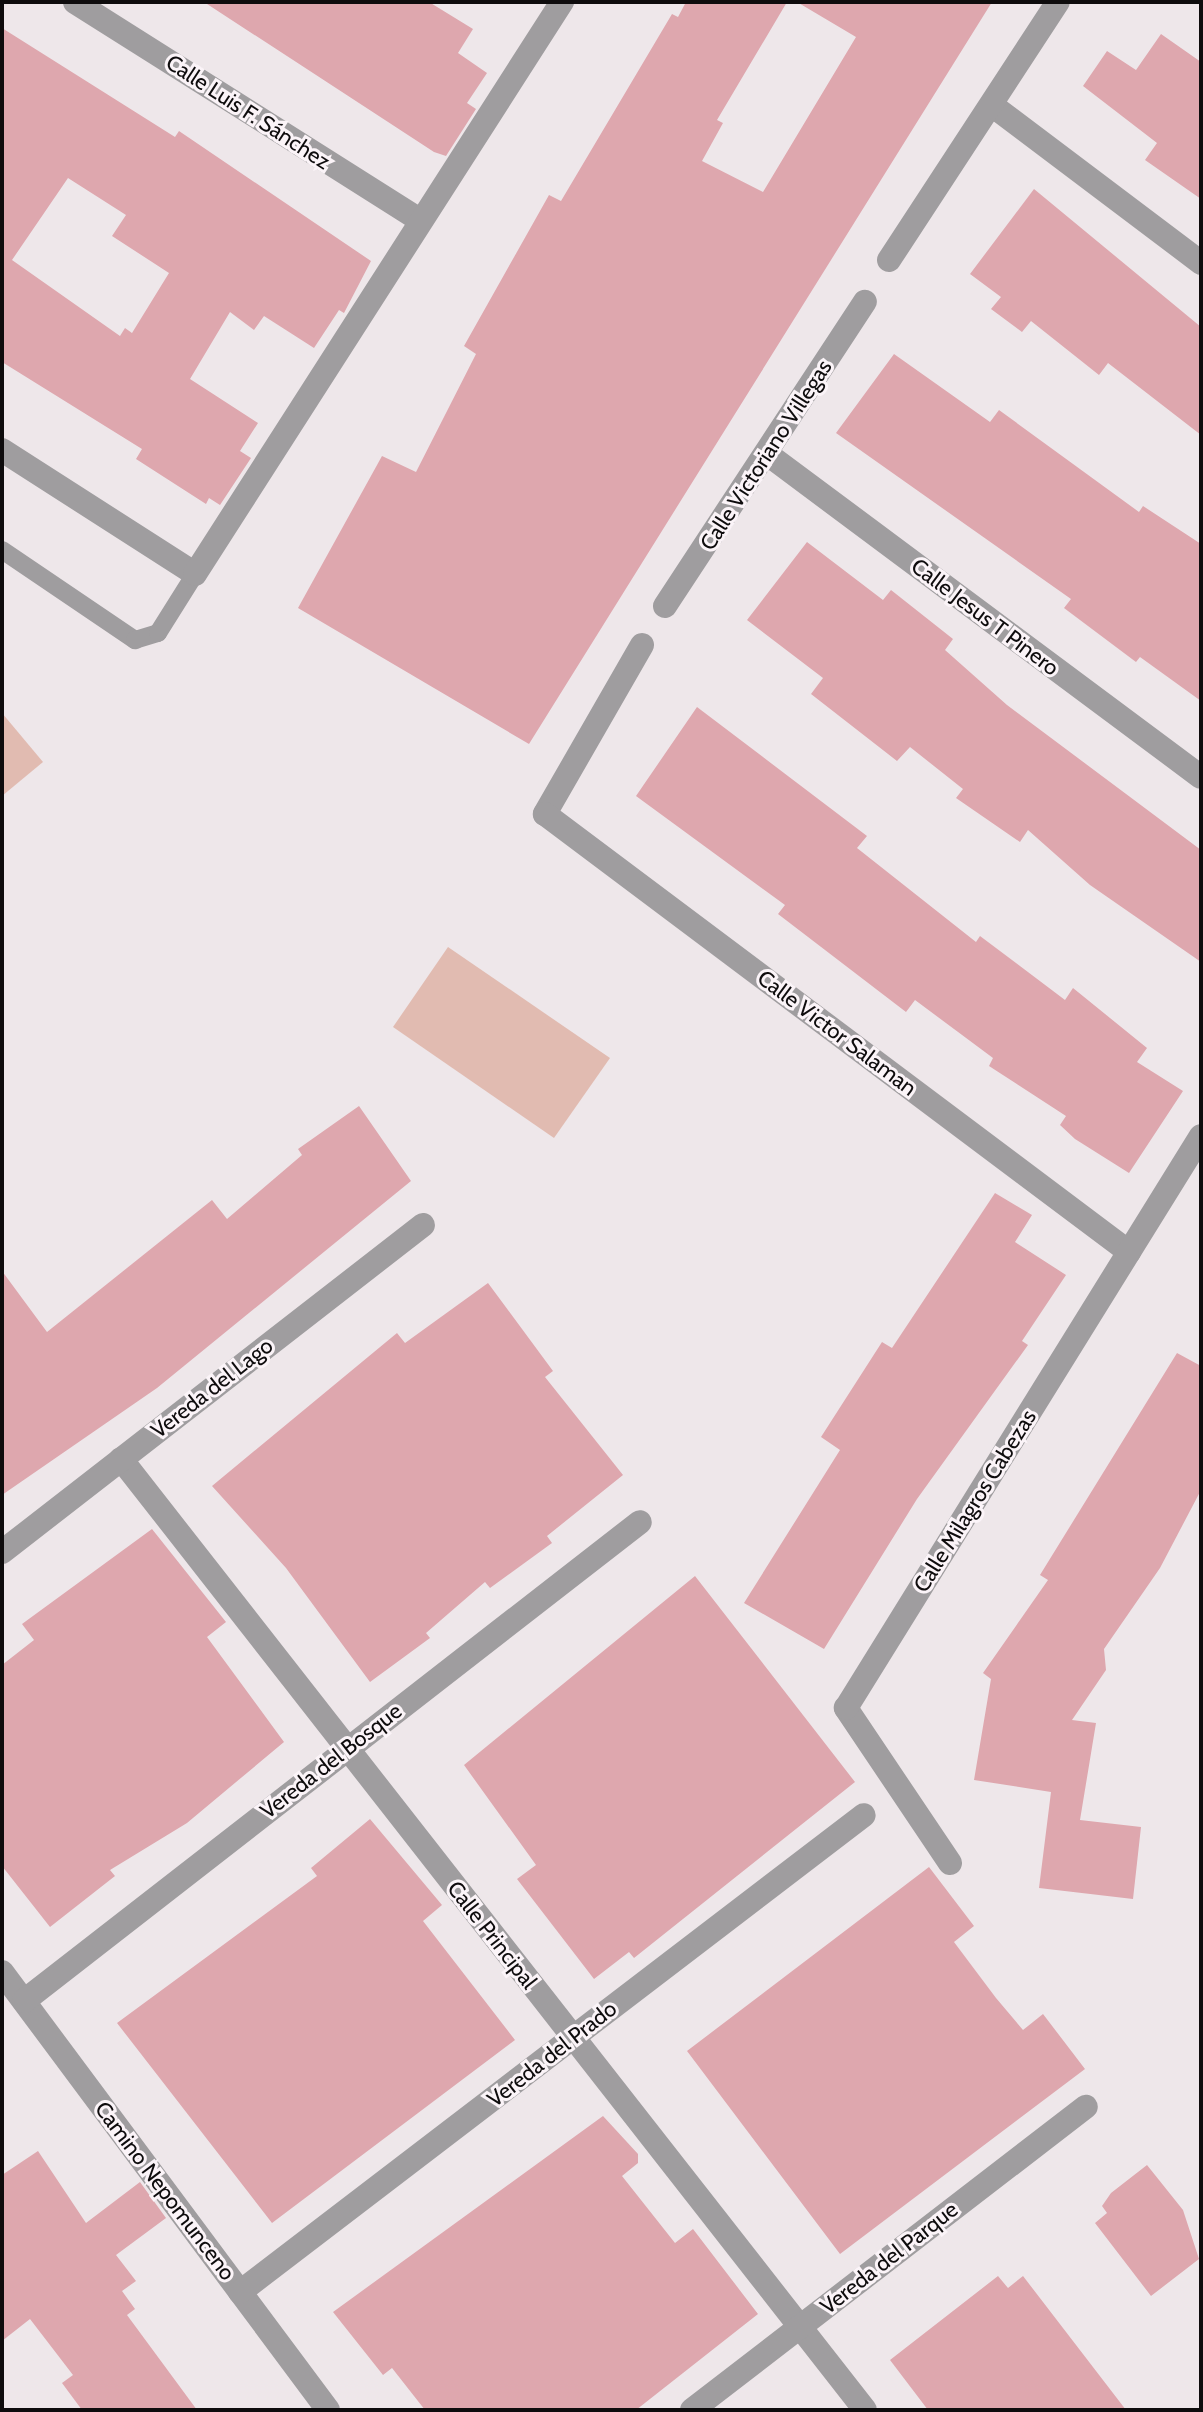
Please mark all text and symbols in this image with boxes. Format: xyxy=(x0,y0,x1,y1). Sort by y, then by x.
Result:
street label: Calle Luis F. Sánchez xyxy=(161,49,335,175)
street label: Calle Victoriano Villegas xyxy=(695,355,837,555)
street label: Calle Jesus T Pinero xyxy=(906,553,1064,681)
street label: Calle Victor Salaman xyxy=(752,965,922,1101)
street label: Vereda del Lago xyxy=(146,1332,278,1444)
street label: Calle Milagros Cabezas xyxy=(908,1405,1042,1597)
street label: Vereda del Bosque xyxy=(255,1698,407,1824)
street label: Calle Principal xyxy=(442,1876,542,1994)
street label: Vereda del Prado xyxy=(482,1995,622,2113)
street label: Camino Nepomunceno xyxy=(89,2096,241,2286)
street label: Vereda del Parque xyxy=(815,2196,963,2320)

